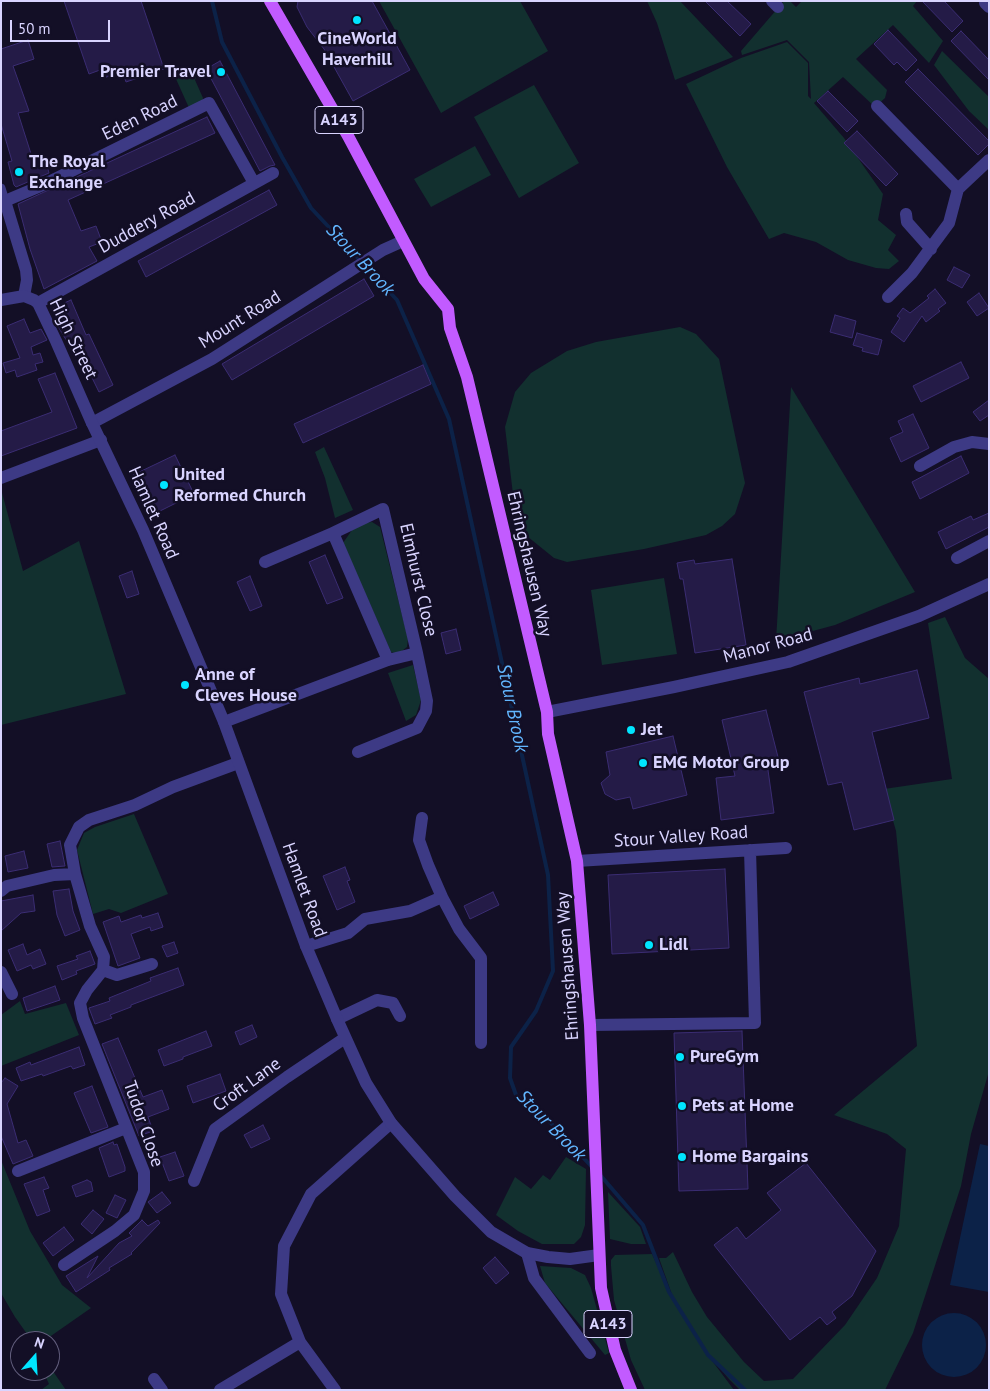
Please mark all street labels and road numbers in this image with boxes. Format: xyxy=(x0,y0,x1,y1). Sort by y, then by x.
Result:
street label: Eden Road xyxy=(99,90,181,146)
road number: A143 xyxy=(315,106,363,134)
street label: Duddery Road xyxy=(95,188,199,258)
street label: Mount Road xyxy=(195,286,285,354)
street label: High Street xyxy=(44,295,102,383)
street label: Hamlet Road xyxy=(123,463,183,563)
street label: Ehringshausen Way xyxy=(502,489,556,639)
street label: Elmhurst Close xyxy=(394,521,442,639)
street label: Manor Road xyxy=(721,624,815,668)
street label: Stour Valley Road xyxy=(613,822,749,852)
street label: Hamlet Road xyxy=(277,840,331,940)
street label: Ehringshausen Way xyxy=(552,891,584,1041)
street label: Croft Lane xyxy=(209,1053,285,1117)
street label: Tudor Close xyxy=(118,1078,168,1170)
road number: A143 xyxy=(584,1310,632,1338)

